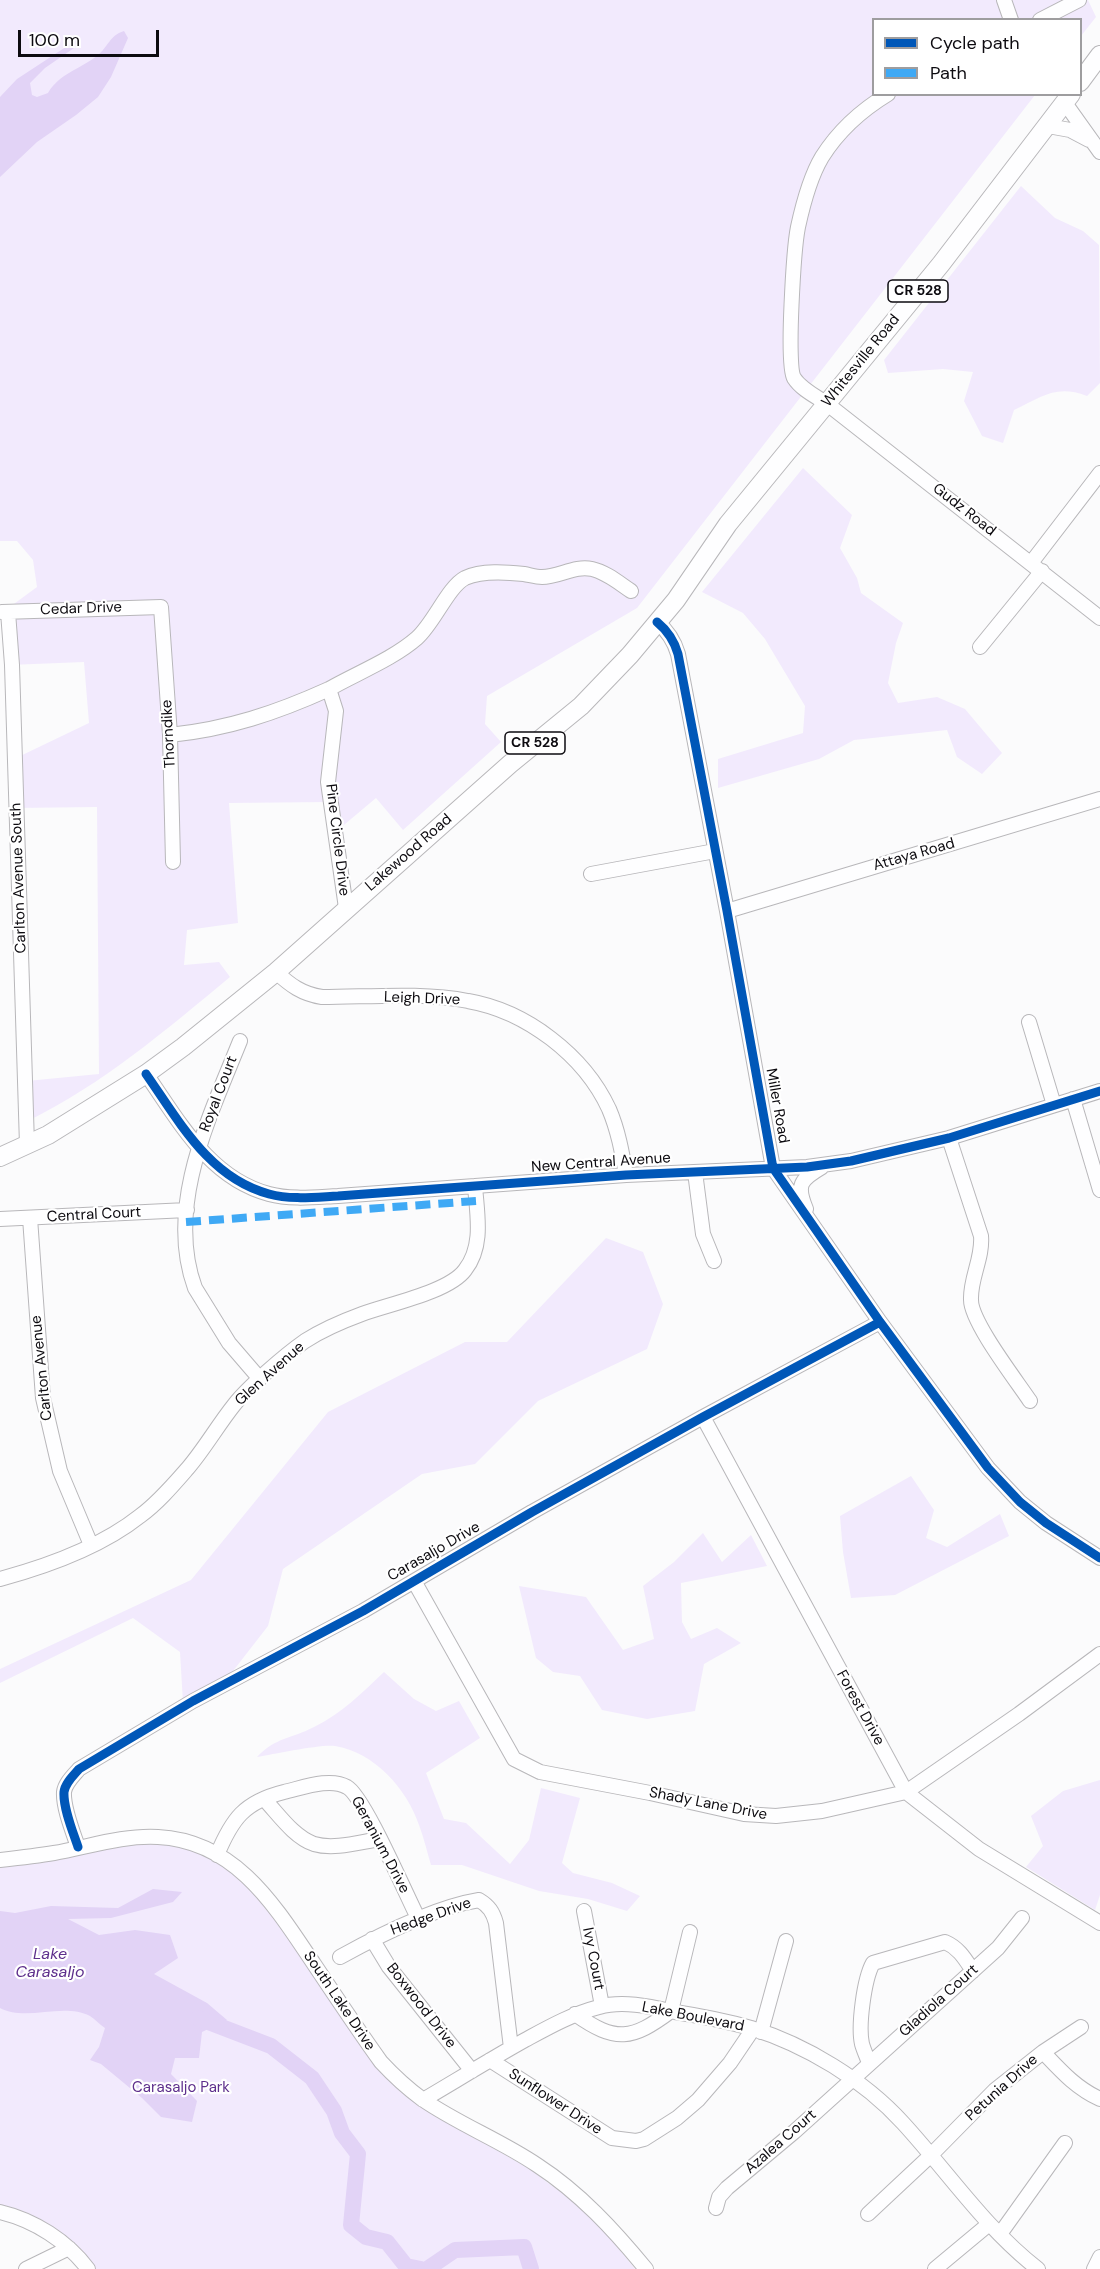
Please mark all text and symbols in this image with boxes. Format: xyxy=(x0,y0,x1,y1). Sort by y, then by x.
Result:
scale bar xyxy=(21,18,162,56)
legend xyxy=(872,18,1082,96)
text: 100 m xyxy=(29,28,80,52)
text: Cycle path xyxy=(930,31,1020,55)
text: Path xyxy=(930,61,967,85)
road number: CR 528 xyxy=(888,280,948,302)
street label: Whitesville Road xyxy=(818,311,904,411)
street label: Gudz Road xyxy=(929,480,999,540)
street label: Cedar Drive xyxy=(40,599,122,619)
street label: Thorndike xyxy=(158,699,180,769)
road number: CR 528 xyxy=(505,732,565,754)
street label: Pine Circle Drive xyxy=(321,783,353,897)
street label: Carlton Avenue South xyxy=(7,802,31,954)
street label: Lakewood Road xyxy=(362,811,456,895)
street label: Attaya Road xyxy=(871,835,957,875)
street label: Leigh Drive xyxy=(384,989,460,1009)
street label: Royal Court xyxy=(196,1054,242,1134)
street label: Miller Road xyxy=(762,1067,792,1145)
street label: New Central Avenue xyxy=(531,1149,671,1177)
street label: Central Court xyxy=(46,1204,142,1226)
street label: Carlton Avenue xyxy=(28,1314,56,1422)
street label: Glen Avenue xyxy=(232,1338,308,1410)
street label: Carasaljo Drive xyxy=(385,1518,483,1586)
street label: Forest Drive xyxy=(832,1667,888,1749)
street label: Shady Lane Drive xyxy=(647,1784,769,1824)
street label: Geranium Drive xyxy=(347,1793,413,1897)
street label: Hedge Drive xyxy=(388,1894,474,1940)
street label: Ivy Court xyxy=(578,1926,608,1992)
water label: Lake Carasaljo xyxy=(15,1945,85,1983)
street label: South Lake Drive xyxy=(299,1948,379,2054)
street label: Boxwood Drive xyxy=(382,1960,460,2052)
street label: Gladiola Court xyxy=(896,1961,982,2041)
street label: Lake Boulevard xyxy=(640,1998,746,2036)
street label: Petunia Drive xyxy=(962,2051,1042,2125)
street label: Sunflower Drive xyxy=(505,2065,605,2139)
park label: Carasaljo Park xyxy=(132,2079,230,2097)
street label: Azalea Court xyxy=(742,2106,820,2178)

